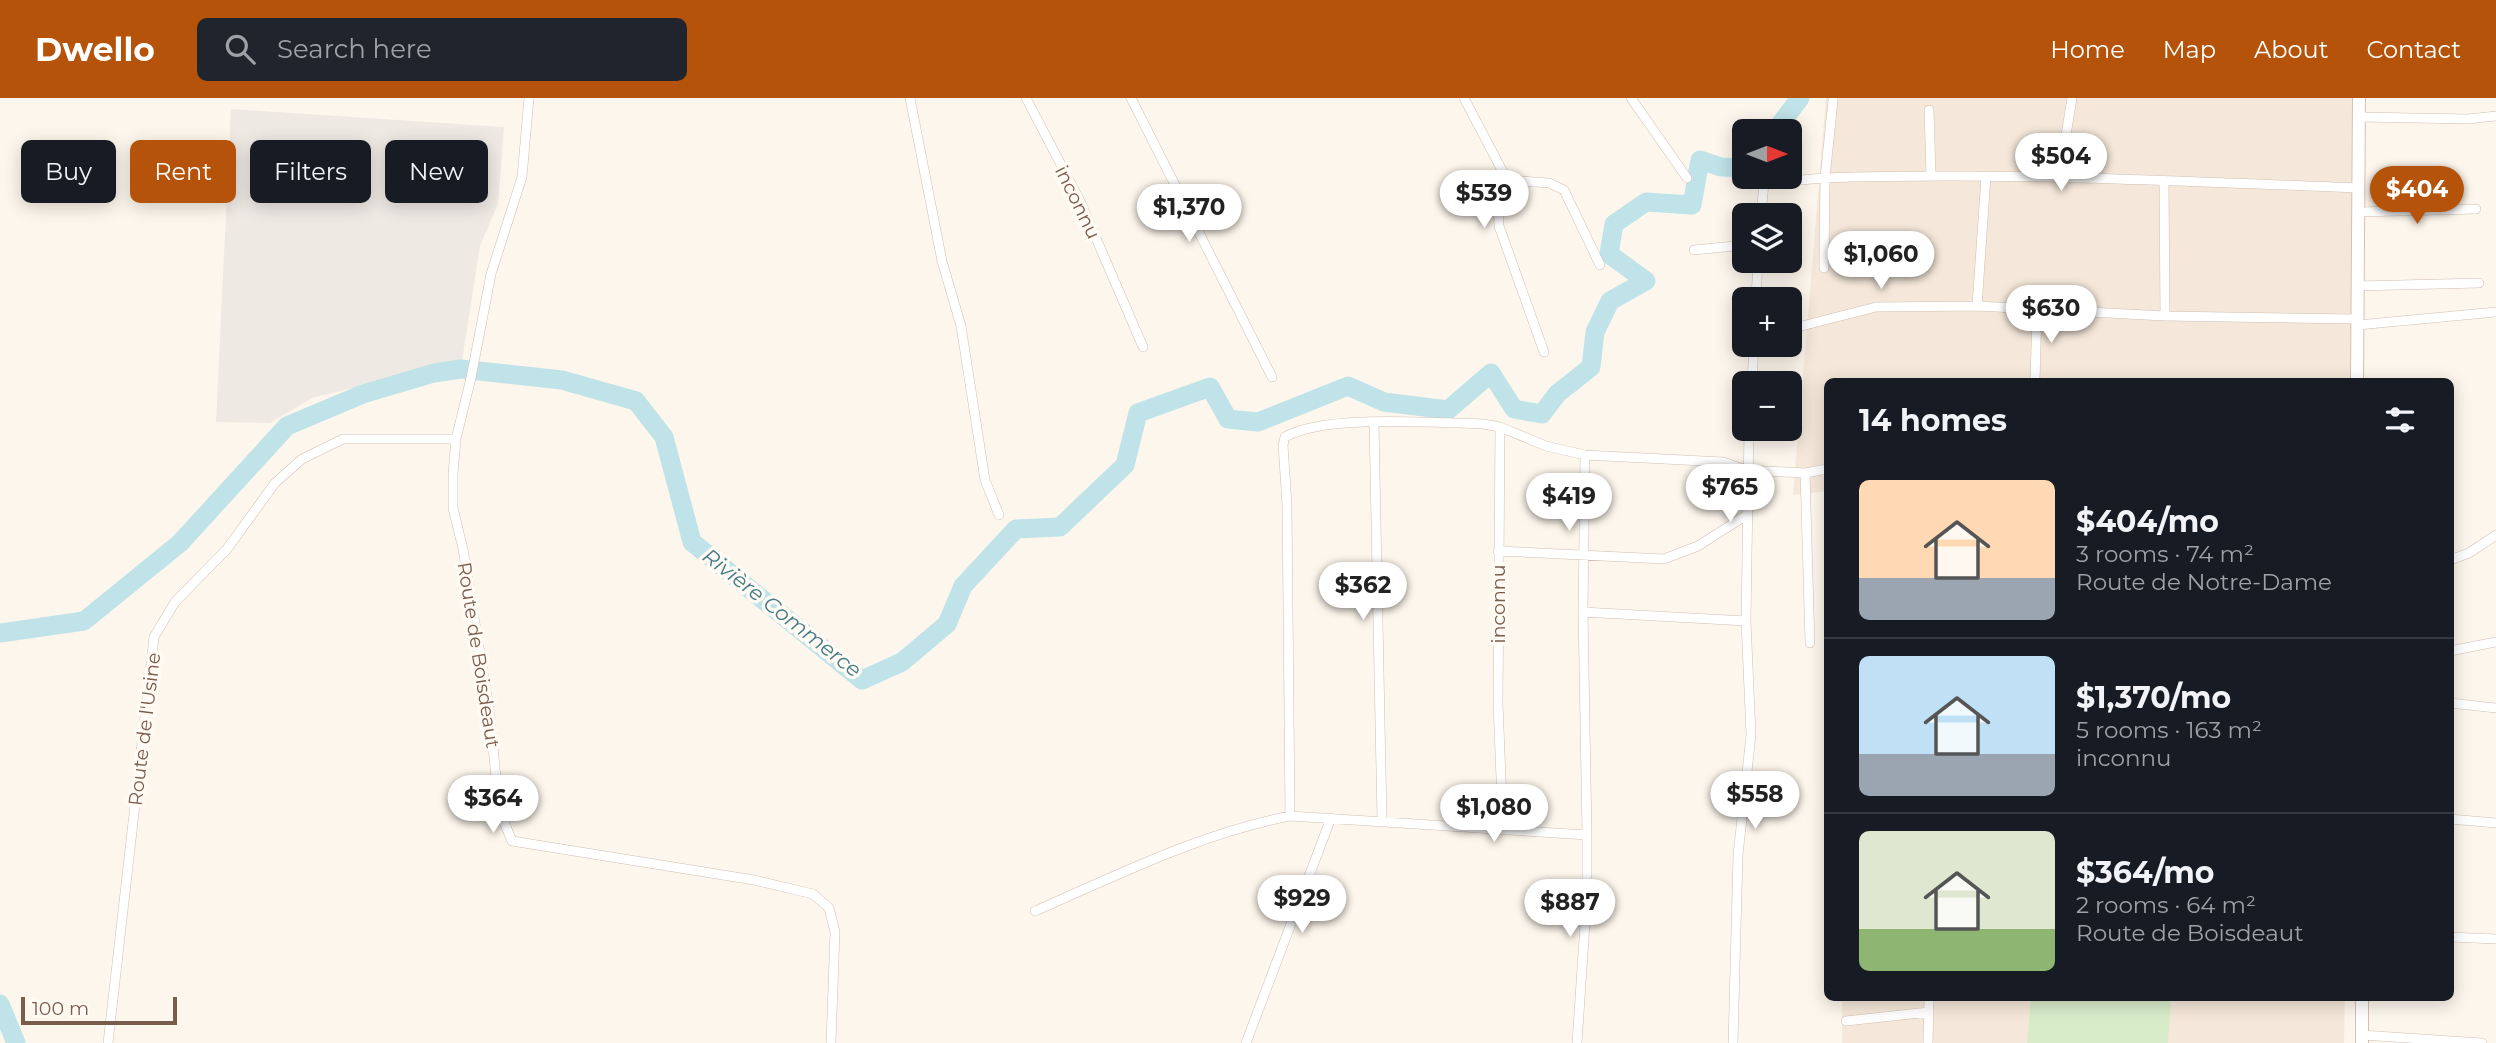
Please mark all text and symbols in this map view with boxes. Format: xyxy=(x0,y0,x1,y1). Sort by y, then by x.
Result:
search box xyxy=(197,18,687,81)
text: Dwello xyxy=(35,29,155,69)
icon: search xyxy=(221,30,259,68)
text: Search here xyxy=(277,33,432,65)
text: Home xyxy=(2050,35,2125,64)
text: Map xyxy=(2163,35,2216,64)
text: About xyxy=(2254,35,2328,64)
text: Contact xyxy=(2366,35,2461,64)
north arrow xyxy=(1732,119,1802,189)
map controls xyxy=(1732,119,1802,441)
pin: $504 xyxy=(2020,134,2102,193)
chip: Buy xyxy=(21,140,116,203)
chip: Rent xyxy=(130,140,236,203)
chip: Filters xyxy=(250,140,371,203)
chip: New xyxy=(385,140,488,203)
text: $504 xyxy=(2031,142,2091,170)
street label: inconnu xyxy=(1050,162,1105,243)
pin: $404 xyxy=(2376,166,2458,226)
pin: $539 xyxy=(1443,170,1525,230)
text: $404 xyxy=(2386,175,2448,203)
text: $539 xyxy=(1456,179,1512,207)
pin: $1,370 xyxy=(1132,184,1246,244)
text: $1,370 xyxy=(1153,193,1225,221)
button: layers xyxy=(1732,203,1802,273)
pin: $1,060 xyxy=(1824,232,1938,291)
text: $1,060 xyxy=(1843,240,1919,268)
pin: $630 xyxy=(2010,286,2092,345)
button: + xyxy=(1732,287,1802,357)
text: $630 xyxy=(2022,294,2080,322)
button: − xyxy=(1732,371,1802,441)
icon: filters xyxy=(2381,401,2419,439)
text: 14 homes xyxy=(1859,402,2007,439)
pin: $765 xyxy=(1689,464,1771,524)
text: $765 xyxy=(1702,473,1758,501)
pin: $419 xyxy=(1528,474,1610,533)
text: $419 xyxy=(1542,482,1596,510)
text: $404/mo xyxy=(2076,503,2219,540)
icon: home xyxy=(1915,508,1999,592)
text: 3 rooms · 74 m² xyxy=(2076,540,2254,568)
water label: Rivière Commerce xyxy=(698,543,867,682)
street label: Route de Boisdeaut xyxy=(452,560,505,750)
pin: $362 xyxy=(1322,562,1404,622)
street label: inconnu xyxy=(1487,565,1510,643)
text: Route de Notre-Dame xyxy=(2076,568,2332,596)
text: $362 xyxy=(1335,571,1391,599)
street label: Route de l'Usine xyxy=(124,651,165,807)
text: $1,370/mo xyxy=(2076,679,2231,716)
icon: home xyxy=(1915,684,1999,768)
text: 5 rooms · 163 m² xyxy=(2076,716,2262,744)
text: inconnu xyxy=(2076,744,2171,772)
pin: $558 xyxy=(1714,772,1796,831)
pin: $364 xyxy=(452,776,534,835)
text: $558 xyxy=(1726,780,1784,808)
text: $364 xyxy=(464,784,522,812)
pin: $1,080 xyxy=(1437,784,1551,844)
text: $1,080 xyxy=(1456,793,1532,821)
text: $364/mo xyxy=(2076,854,2214,891)
icon: home xyxy=(1915,859,1999,943)
pin: $929 xyxy=(1261,876,1343,935)
pin: $887 xyxy=(1529,880,1611,939)
text: $929 xyxy=(1273,884,1331,912)
text: $887 xyxy=(1540,888,1600,916)
text: 2 rooms · 64 m² xyxy=(2076,891,2256,919)
text: Route de Boisdeaut xyxy=(2076,919,2304,947)
scale bar xyxy=(21,994,177,1026)
text: 100 m xyxy=(32,997,89,1020)

